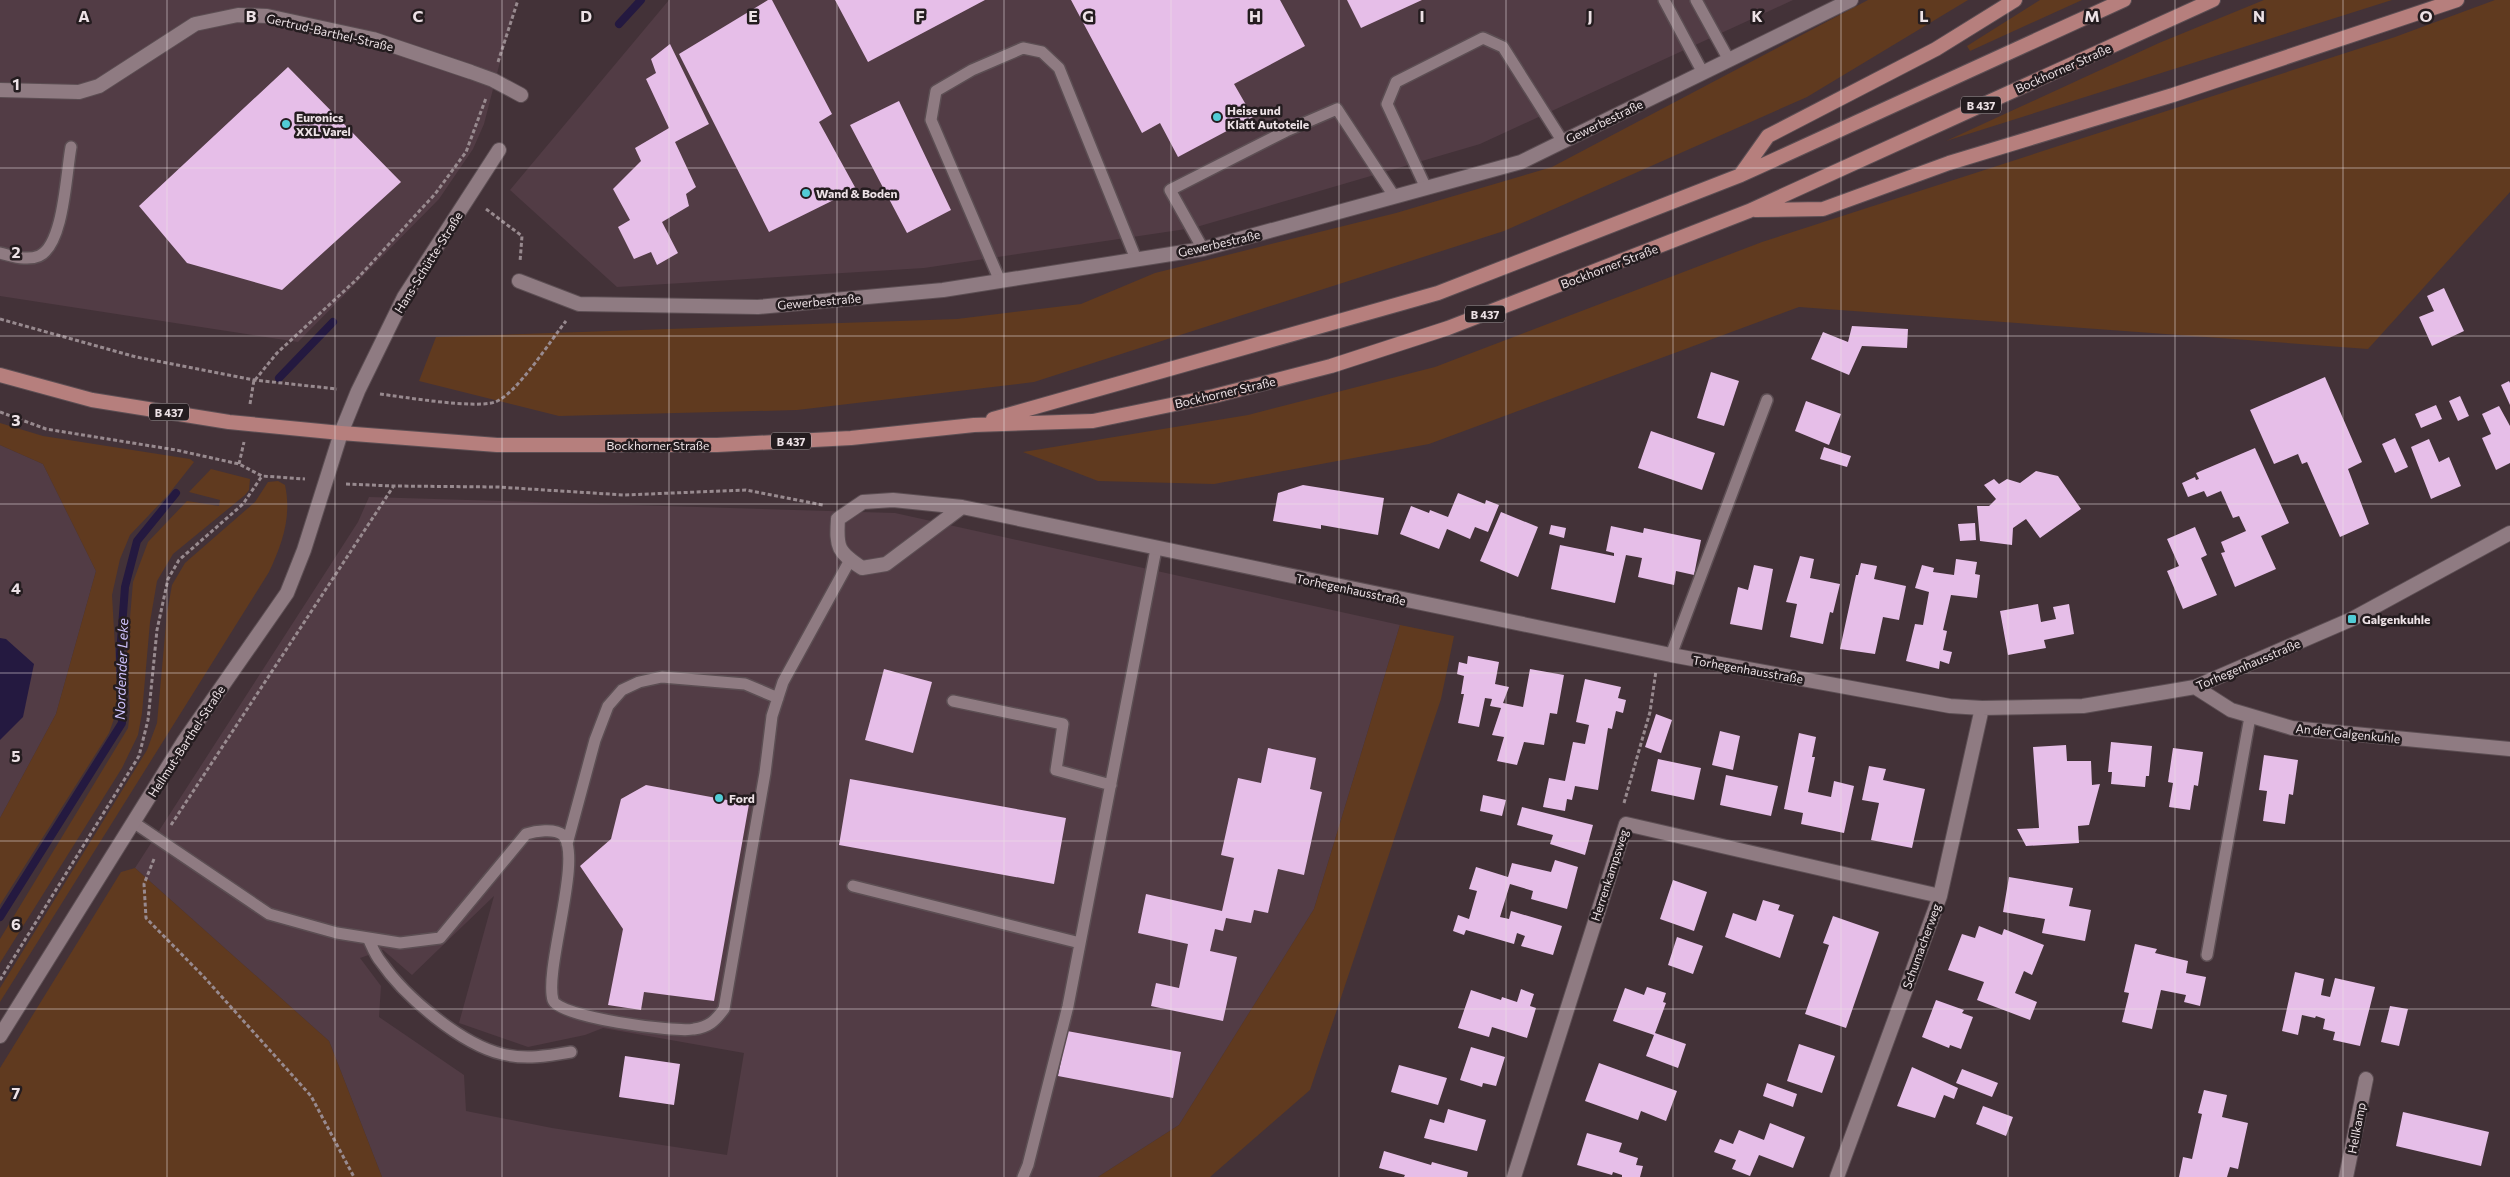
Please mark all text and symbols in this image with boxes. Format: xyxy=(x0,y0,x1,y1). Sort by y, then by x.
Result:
text: A xyxy=(78,6,90,25)
text: B xyxy=(246,6,257,25)
text: C xyxy=(413,6,424,25)
text: D xyxy=(580,6,592,25)
text: E xyxy=(748,6,758,25)
text: F xyxy=(915,6,925,25)
text: G xyxy=(1082,6,1094,25)
text: H xyxy=(1249,6,1261,25)
text: I xyxy=(1419,6,1425,25)
text: J xyxy=(1587,6,1593,25)
text: K xyxy=(1751,6,1763,25)
text: L xyxy=(1919,6,1929,25)
text: M xyxy=(2084,6,2100,25)
text: N xyxy=(2253,6,2265,25)
text: O xyxy=(2419,6,2433,25)
street label: Gertrud-Barthel-Straße xyxy=(265,11,395,53)
street label: Bockhorner Straße xyxy=(2013,41,2113,95)
text: 1 xyxy=(12,74,20,93)
street label: Gewerbestraße xyxy=(1563,96,1645,146)
road number: B 437 xyxy=(1961,96,2001,114)
place label: Heise und Klatt Autoteile xyxy=(1227,103,1309,131)
place label: Euronics XXL Varel xyxy=(296,110,351,138)
marker: Heise und Klatt Autoteile xyxy=(1211,111,1223,123)
marker: Euronics XXL Varel xyxy=(280,118,292,130)
place label: Wand & Boden xyxy=(816,186,897,200)
marker: Wand & Boden xyxy=(800,187,812,199)
street label: Hans-Schütte-Straße xyxy=(391,209,465,315)
street label: Gewerbestraße xyxy=(1177,227,1261,259)
street label: Bockhorner Straße xyxy=(1558,241,1660,291)
text: 2 xyxy=(11,242,21,261)
street label: Gewerbestraße xyxy=(777,290,861,312)
road number: B 437 xyxy=(1465,306,1505,322)
street label: Bockhorner Straße xyxy=(1173,374,1277,410)
road number: B 437 xyxy=(149,404,189,421)
text: 3 xyxy=(11,410,21,429)
road number: B 437 xyxy=(771,432,811,450)
street label: Bockhorner Straße xyxy=(607,438,709,452)
street label: Torhegenhausstraße xyxy=(1295,571,1407,607)
text: 4 xyxy=(11,578,21,597)
place label: Galgenkuhle xyxy=(2362,612,2430,626)
marker: Galgenkuhle xyxy=(2346,613,2358,625)
water label: Nordender Leke xyxy=(111,617,131,720)
street label: Torhegenhausstraße xyxy=(2194,636,2302,692)
street label: Torhegenhausstraße xyxy=(1692,652,1804,686)
street label: Hellmut-Barthel-Straße xyxy=(145,683,227,799)
street label: An der Galgenkuhle xyxy=(2295,721,2401,745)
text: 5 xyxy=(11,746,21,765)
place label: Ford xyxy=(729,791,755,805)
marker: Ford xyxy=(713,792,725,804)
street label: Herrenkampsweg xyxy=(1588,827,1631,923)
street label: Schumacherweg xyxy=(1899,901,1943,990)
text: 6 xyxy=(11,914,21,933)
text: 7 xyxy=(12,1083,21,1102)
street label: Hellkamp xyxy=(2344,1101,2368,1155)

